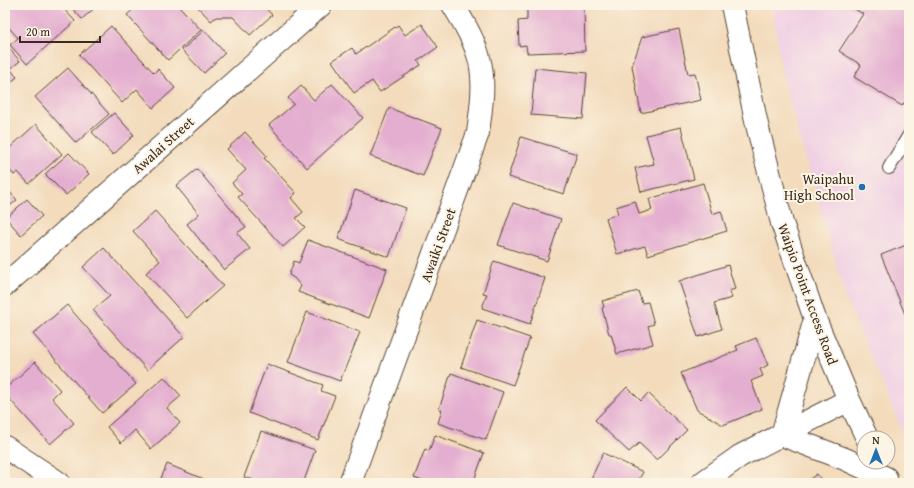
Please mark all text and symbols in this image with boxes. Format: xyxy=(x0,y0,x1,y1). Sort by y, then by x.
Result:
scale bar xyxy=(20,18,100,44)
text: 20 m xyxy=(26,23,50,40)
street label: Awalai Street xyxy=(128,112,198,178)
place label: Waipahu High School xyxy=(784,169,854,205)
marker: Waipahu High School xyxy=(857,182,867,192)
street label: Awaiki Street xyxy=(415,205,461,285)
street label: Waipio Point Access Road xyxy=(773,221,843,368)
north arrow xyxy=(856,430,896,470)
text: N xyxy=(872,432,880,448)

